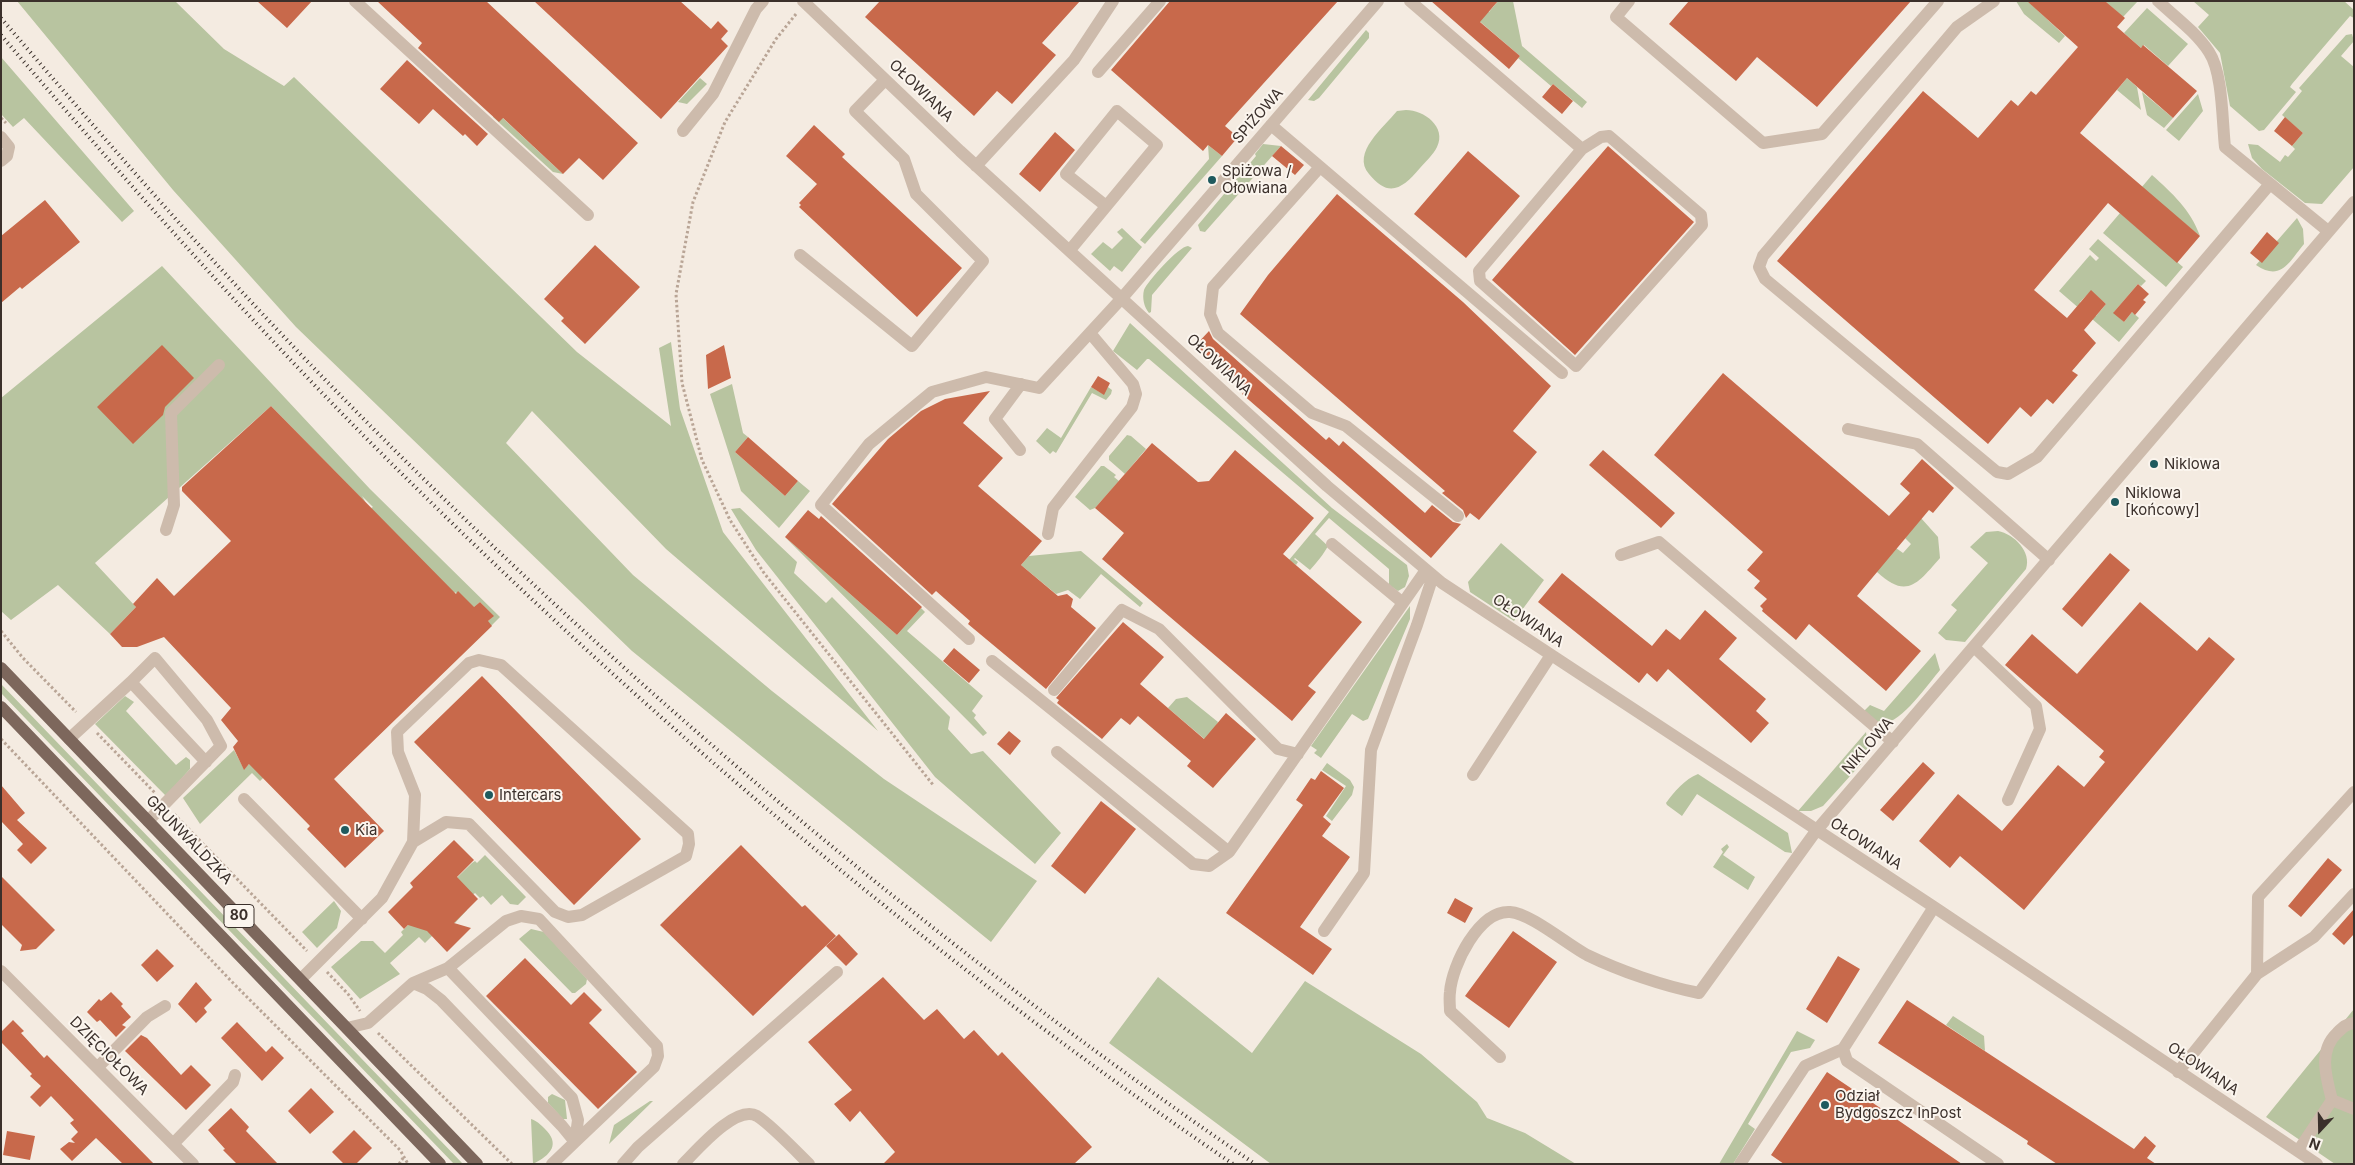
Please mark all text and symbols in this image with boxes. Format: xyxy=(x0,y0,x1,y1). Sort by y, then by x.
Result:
street label: OŁOWIANA xyxy=(885,56,957,126)
street label: SPIŻOWA xyxy=(1229,84,1287,148)
place label: Spiżowa / Ołowiana xyxy=(1222,162,1292,197)
marker: Spiżowa / Ołowiana xyxy=(1206,174,1218,186)
street label: OŁOWIANA xyxy=(1183,330,1255,400)
place label: Niklowa xyxy=(2164,455,2220,473)
marker: Niklowa xyxy=(2148,458,2160,470)
place label: Niklowa [końcowy] xyxy=(2125,484,2200,519)
marker: Niklowa [końcowy] xyxy=(2109,496,2121,508)
street label: OŁOWIANA xyxy=(1489,591,1567,651)
street label: NIKLOWA xyxy=(1839,714,1897,778)
place label: Intercars xyxy=(499,786,561,804)
marker: Intercars xyxy=(483,789,495,801)
street label: GRUNWALDZKA xyxy=(142,792,236,888)
street label: OŁOWIANA xyxy=(1827,814,1905,874)
place label: Kia xyxy=(355,821,377,839)
marker: Kia xyxy=(339,824,351,836)
road number: 80 xyxy=(224,904,254,928)
street label: DZIĘCIOŁOWA xyxy=(66,1013,152,1099)
street label: OŁOWIANA xyxy=(2164,1039,2242,1099)
place label: Odział Bydgoszcz InPost xyxy=(1835,1087,1961,1122)
marker: Odział Bydgoszcz InPost xyxy=(1819,1099,1831,1111)
north arrow xyxy=(2295,1105,2345,1155)
text: N xyxy=(2306,1135,2322,1154)

